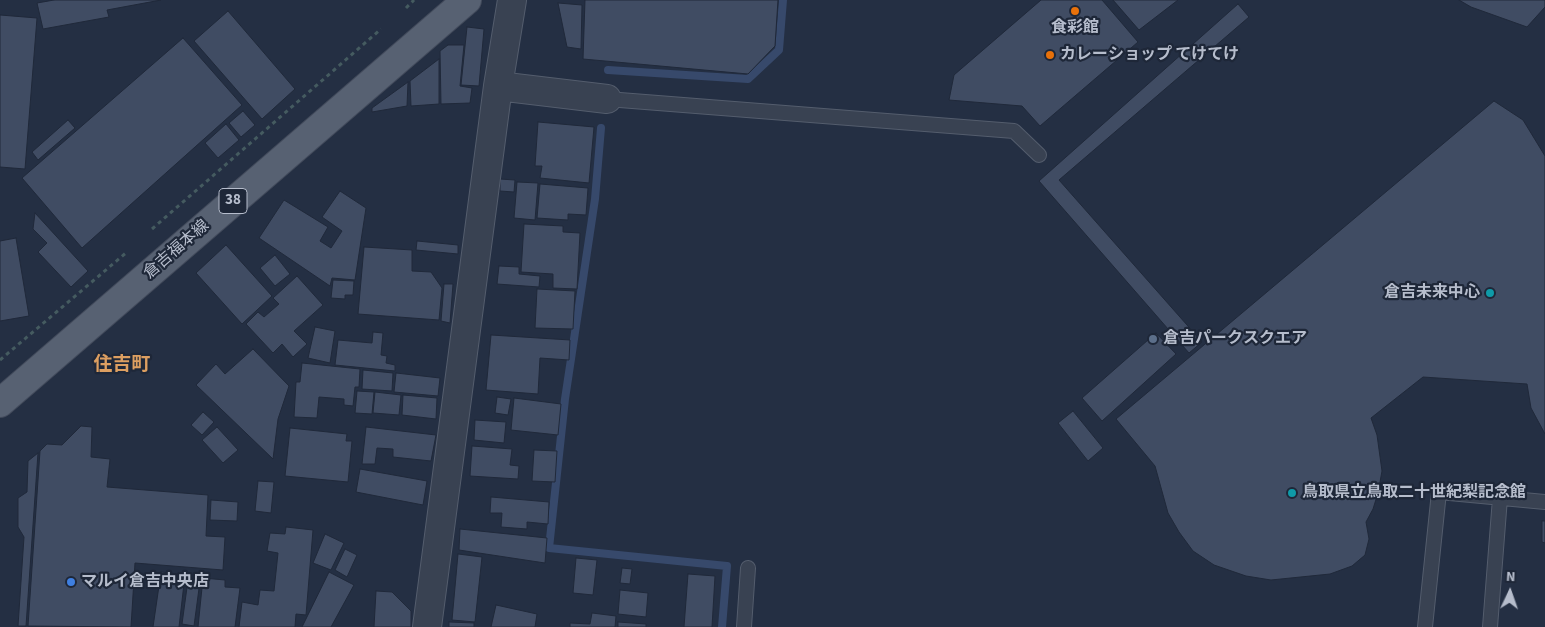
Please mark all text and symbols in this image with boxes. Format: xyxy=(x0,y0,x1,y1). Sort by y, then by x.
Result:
marker: 食彩館 xyxy=(1069,5,1081,17)
place label: 食彩館 xyxy=(1051,18,1099,38)
place label: カレーショップ てけてけ xyxy=(1060,45,1239,65)
marker: カレーショップ てけてけ xyxy=(1044,49,1056,61)
road number: 38 xyxy=(219,188,247,214)
street label: 倉吉福本線 xyxy=(141,217,213,283)
place label: 倉吉未来中心 xyxy=(1384,283,1480,303)
marker: 倉吉未来中心 xyxy=(1484,287,1496,299)
place label: 倉吉パークスクエア xyxy=(1163,329,1307,349)
marker: 倉吉パークスクエア xyxy=(1147,333,1159,345)
district label: 住吉町 xyxy=(94,355,150,377)
place label: 鳥取県立鳥取二十世紀梨記念館 xyxy=(1302,483,1526,503)
marker: 鳥取県立鳥取二十世紀梨記念館 xyxy=(1286,487,1298,499)
north arrow xyxy=(1485,567,1535,617)
text: N xyxy=(1506,567,1516,587)
place label: マルイ倉吉中央店 xyxy=(81,572,209,592)
marker: マルイ倉吉中央店 xyxy=(65,576,77,588)

